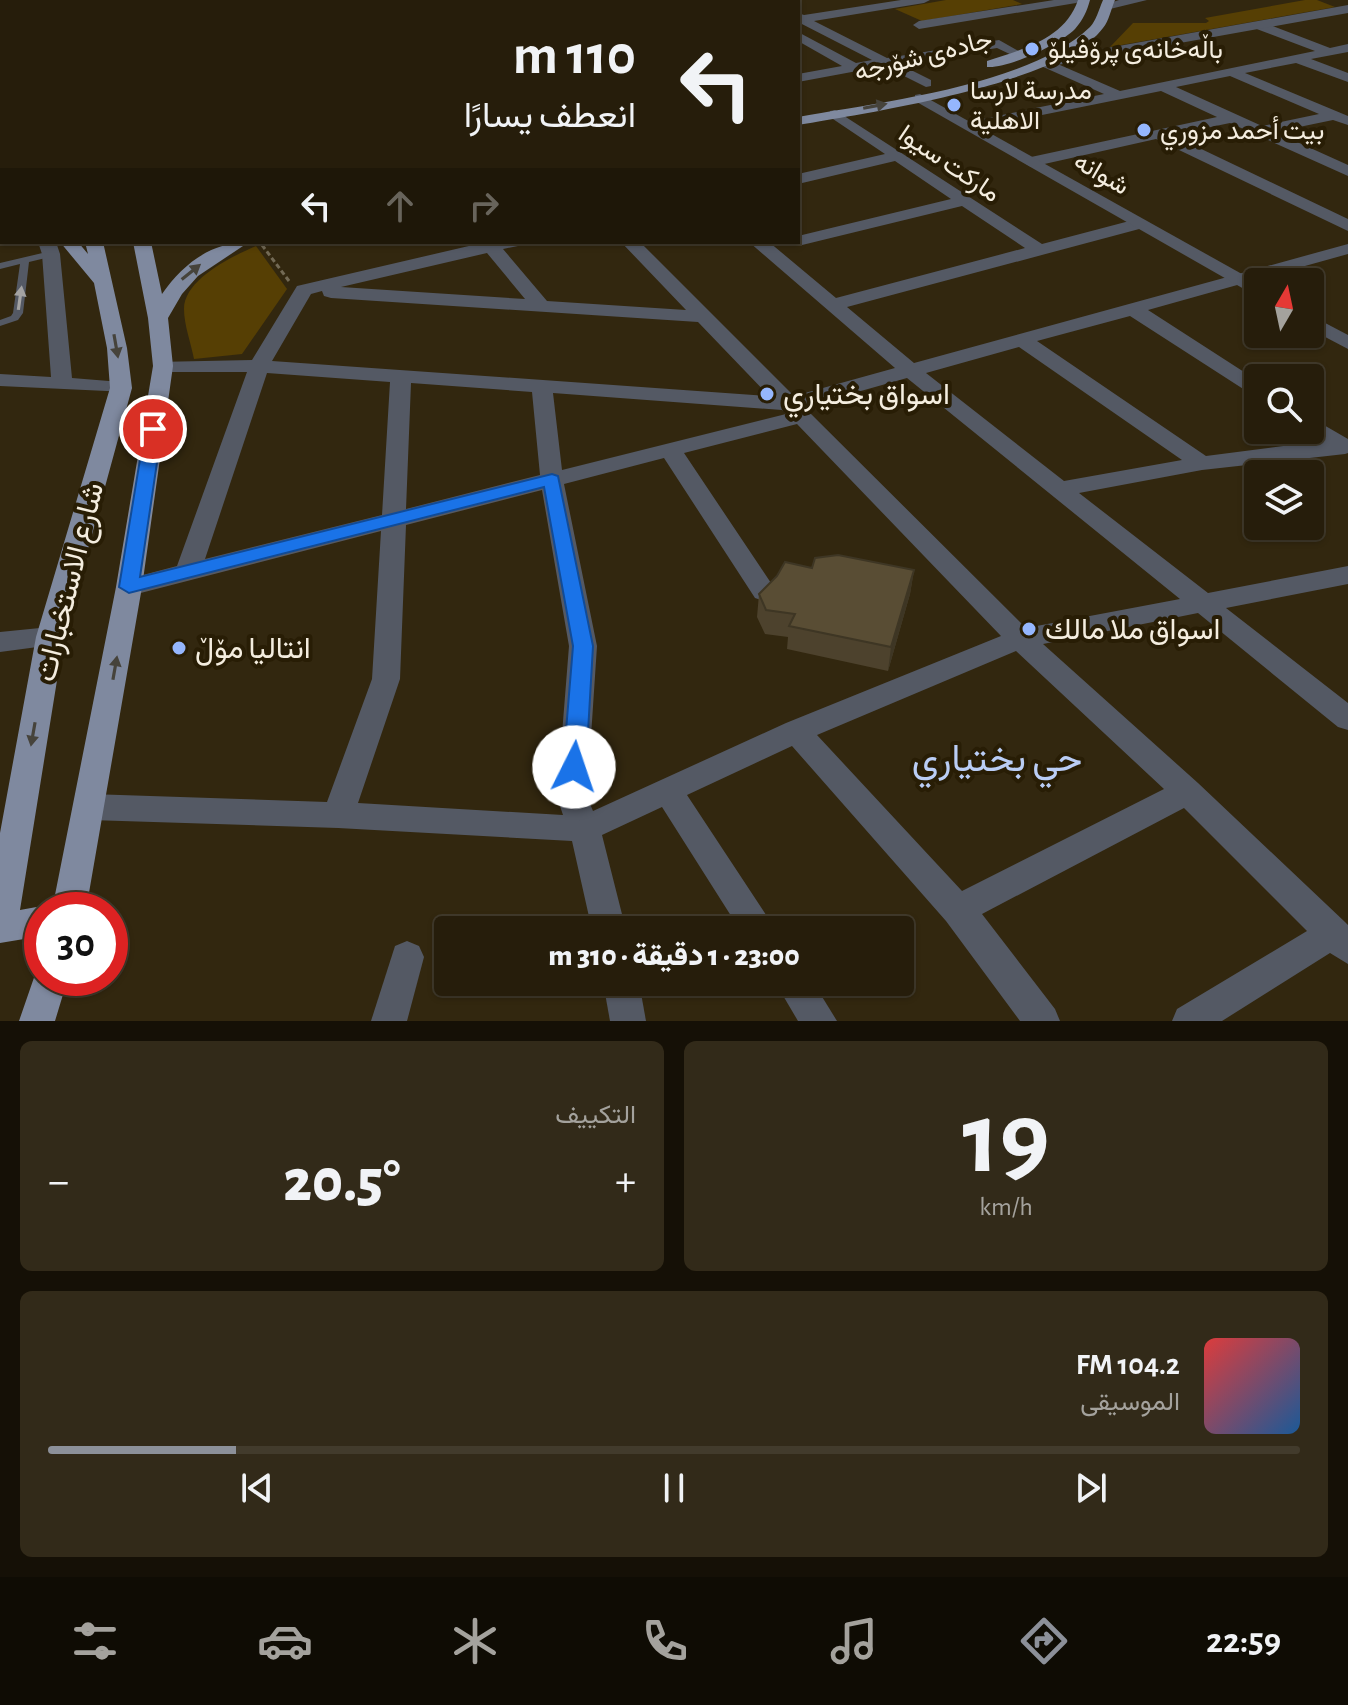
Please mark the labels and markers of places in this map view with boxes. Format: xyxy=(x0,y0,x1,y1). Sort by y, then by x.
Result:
place label: باڵەخانەی پرۆفیلۆ xyxy=(1048,34,1223,67)
marker: باڵەخانەی پرۆفیلۆ xyxy=(1023,40,1041,58)
place label: مدرسة لارسا الاهلية xyxy=(970,78,1092,135)
marker: مدرسة لارسا الاهلية xyxy=(945,96,963,114)
place label: بيت أحمد مزوري xyxy=(1160,115,1324,151)
marker: بيت أحمد مزوري xyxy=(1135,121,1153,139)
place label: اسواق بختياري xyxy=(783,380,950,418)
marker: اسواق بختياري xyxy=(758,385,776,403)
pin xyxy=(119,395,187,463)
place label: اسواق ملا مالك xyxy=(1045,615,1220,647)
marker: اسواق ملا مالك xyxy=(1020,620,1038,638)
place label: انتالیا مۆڵ xyxy=(195,634,311,666)
marker: انتالیا مۆڵ xyxy=(170,639,188,657)

